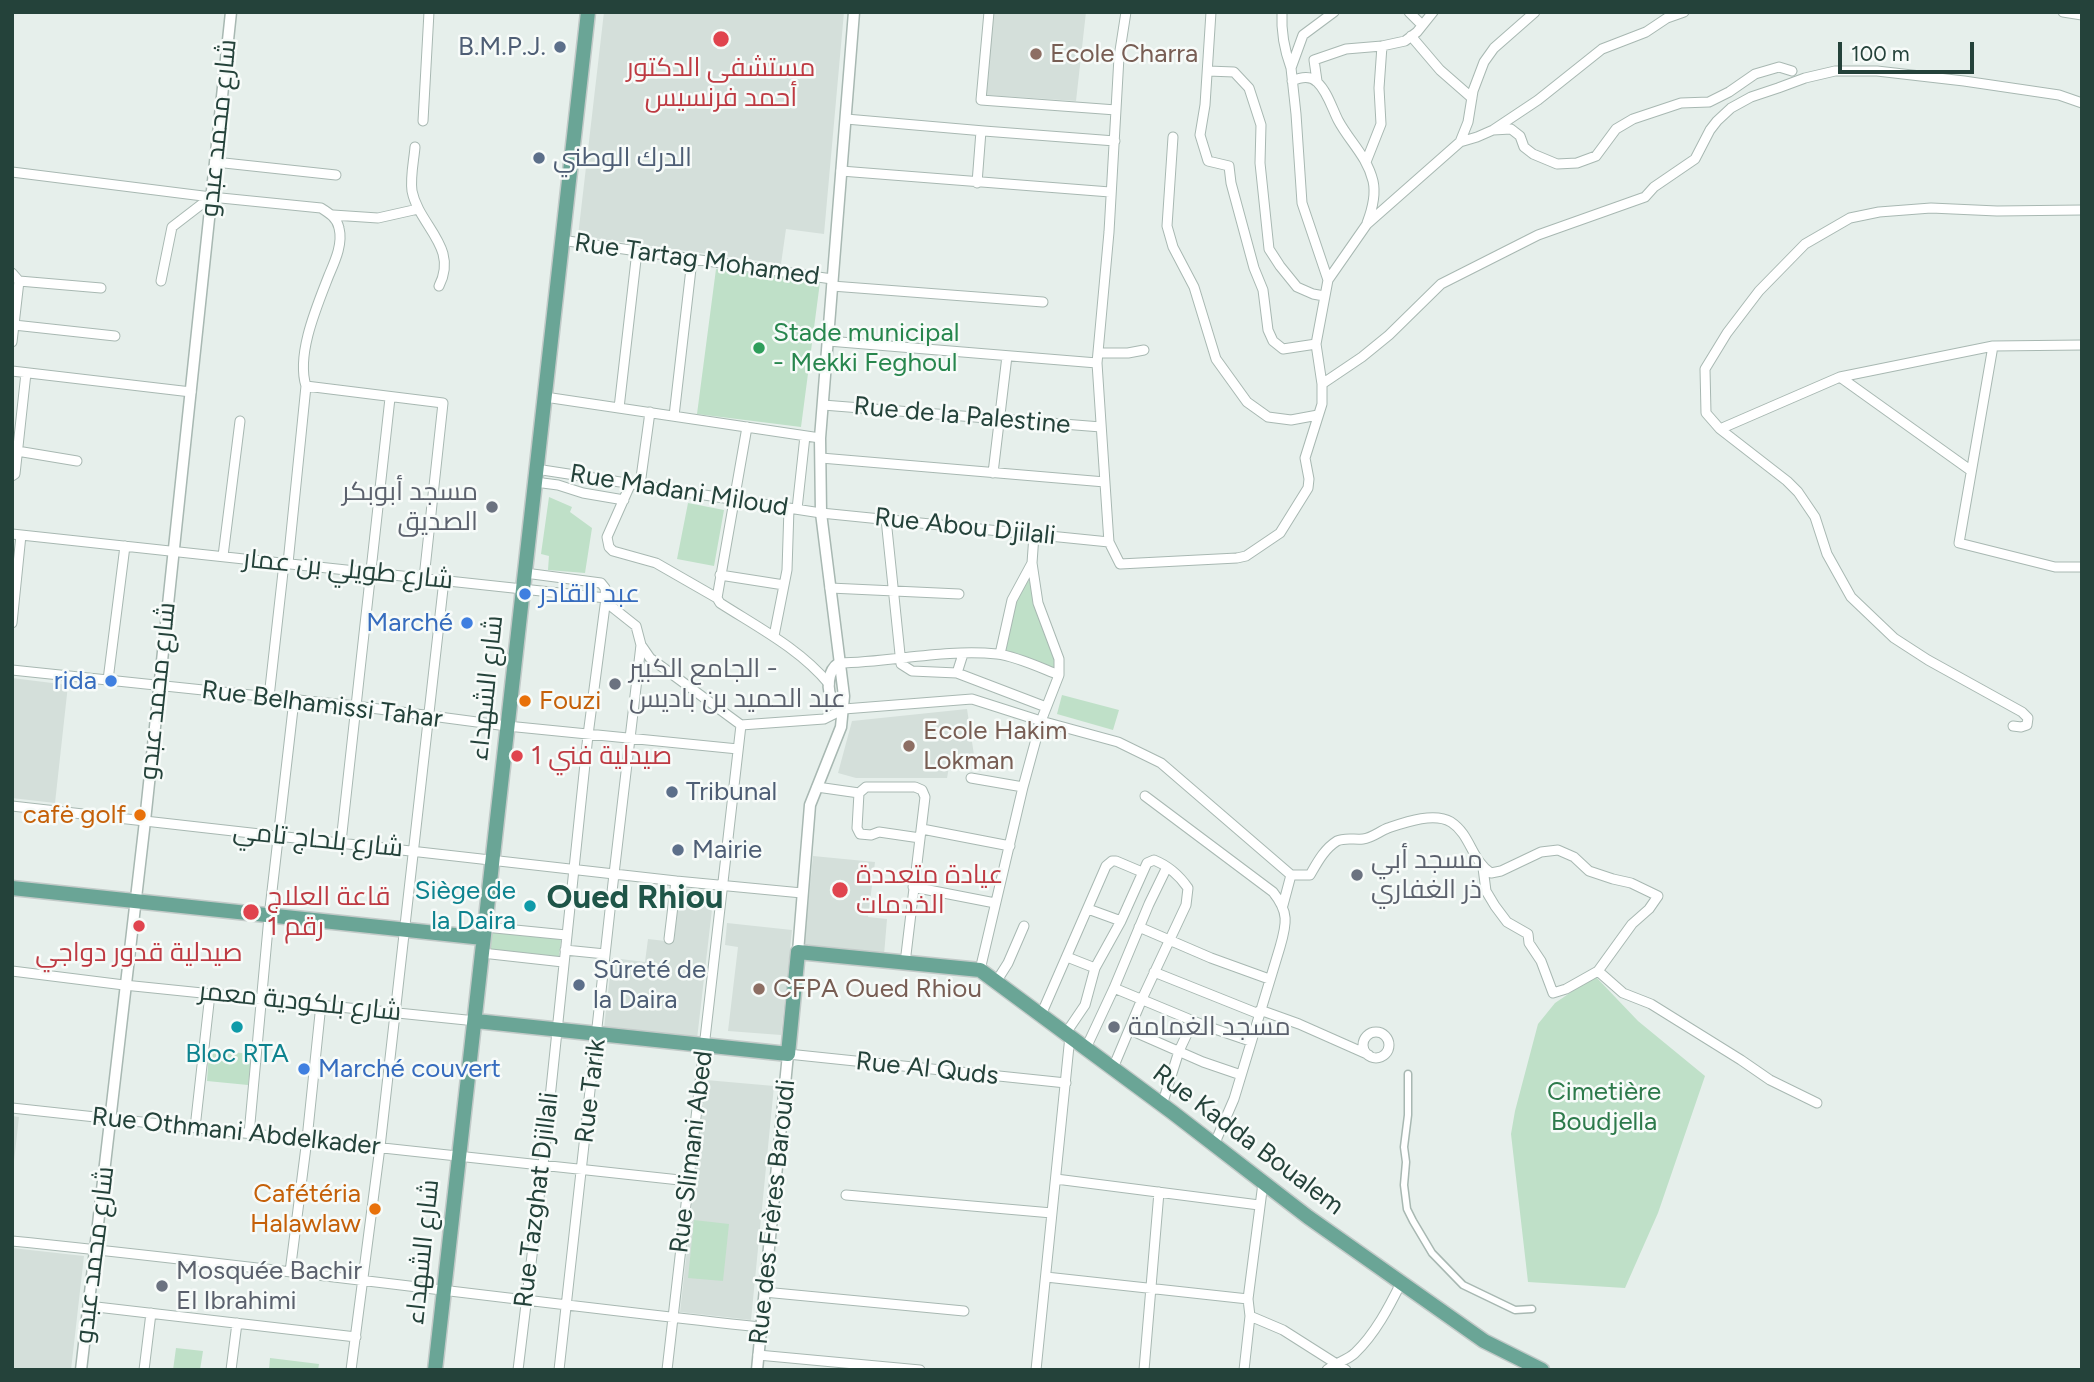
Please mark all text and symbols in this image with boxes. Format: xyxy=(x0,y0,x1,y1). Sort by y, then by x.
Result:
scale bar xyxy=(1842,28,1979,72)
marker: مستشفى الدكتور أحمد فرنسيس xyxy=(711,29,731,49)
place label: B.M.P.J. xyxy=(458,31,546,63)
street label: شارع محمد عبدو xyxy=(194,38,244,218)
place label: Ecole Charra xyxy=(1050,38,1198,70)
marker: B.M.P.J. xyxy=(552,39,568,55)
text: 100 m xyxy=(1851,41,1910,66)
marker: Ecole Charra xyxy=(1028,46,1044,62)
place label: مستشفى الدكتور أحمد فرنسيس xyxy=(627,52,815,114)
place label: الدرك الوطني xyxy=(553,142,692,174)
marker: الدرك الوطني xyxy=(531,150,547,166)
street label: Rue Tartag Mohamed xyxy=(572,227,822,293)
place label: Stade municipal - Mekki Feghoul xyxy=(773,317,959,378)
marker: Stade municipal - Mekki Feghoul xyxy=(751,340,767,356)
street label: Rue de la Palestine xyxy=(852,391,1072,441)
street label: Rue Madani Miloud xyxy=(568,458,790,524)
place label: مسجد أبوبكر الصديق xyxy=(342,476,478,538)
marker: مسجد أبوبكر الصديق xyxy=(484,499,500,515)
street label: Rue Abou Djilali xyxy=(873,502,1057,552)
street label: شارع طويلي بن عمار xyxy=(242,543,454,597)
place label: عبد القادر xyxy=(539,578,640,610)
marker: عبد القادر xyxy=(517,586,533,602)
street label: شارع محمد عبدو xyxy=(133,601,183,781)
place label: Marché xyxy=(366,607,453,639)
street label: شارع الشهداء xyxy=(464,614,510,762)
marker: Marché xyxy=(459,615,475,631)
place label: الجامع الكبير - عبد الحميد بن باديس xyxy=(629,653,846,714)
place label: rida xyxy=(54,665,97,697)
marker: rida xyxy=(103,673,119,689)
street label: Rue Belhamissi Tahar xyxy=(200,675,444,735)
marker: الجامع الكبير - عبد الحميد بن باديس xyxy=(607,676,623,692)
place label: Fouzi xyxy=(539,685,601,717)
marker: Fouzi xyxy=(517,693,533,709)
place label: Ecole Hakim Lokman xyxy=(923,715,1067,776)
marker: Ecole Hakim Lokman xyxy=(901,738,917,754)
place label: صيدلية فني 1 xyxy=(531,740,672,772)
marker: صيدلية فني 1 xyxy=(509,748,525,764)
place label: Tribunal xyxy=(686,776,777,808)
marker: Tribunal xyxy=(664,784,680,800)
place label: cafė golf xyxy=(23,799,126,831)
marker: cafė golf xyxy=(132,807,148,823)
street label: شارع بلحاج تامي xyxy=(231,816,405,864)
place label: Mairie xyxy=(692,834,762,866)
marker: Mairie xyxy=(670,842,686,858)
place label: مسجد أبي ذر الغفاري xyxy=(1371,844,1483,906)
place label: عيادة متعددة الخدمات xyxy=(856,859,1003,920)
marker: مسجد أبي ذر الغفاري xyxy=(1349,867,1365,883)
place label: Siège de la Daira xyxy=(414,875,516,936)
district label: Oued Rhiou xyxy=(546,878,724,918)
marker: عيادة متعددة الخدمات xyxy=(830,880,850,900)
place label: قاعة العلاج رقم 1 xyxy=(267,881,390,942)
marker: Siège de la Daira xyxy=(522,898,538,914)
marker: قاعة العلاج رقم 1 xyxy=(241,902,261,922)
marker: صيدلية قدور دواجي xyxy=(131,918,147,934)
place label: صيدلية قدور دواجي xyxy=(35,937,243,969)
place label: Sûreté de la Daira xyxy=(593,954,706,1016)
place label: CFPA Oued Rhiou xyxy=(773,973,982,1005)
street label: شارع بلكودية معمر xyxy=(197,976,403,1028)
marker: Sûreté de la Daira xyxy=(571,977,587,993)
marker: CFPA Oued Rhiou xyxy=(751,981,767,997)
place label: مسجد الغمامة xyxy=(1128,1011,1291,1043)
marker: Bloc RTA xyxy=(229,1019,245,1035)
marker: مسجد الغمامة xyxy=(1106,1019,1122,1035)
street label: Rue Tarik xyxy=(569,1037,613,1145)
place label: Bloc RTA xyxy=(185,1038,289,1070)
street label: Rue Al Quds xyxy=(854,1046,1000,1092)
street label: Rue Slimani Abed xyxy=(664,1049,720,1255)
place label: Marché couvert xyxy=(318,1053,501,1085)
street label: Rue Kadda Boualem xyxy=(1146,1058,1350,1222)
marker: Marché couvert xyxy=(296,1061,312,1077)
park label: Cimetière Boudjella xyxy=(1547,1076,1661,1138)
street label: Rue des Frères Baroudi xyxy=(744,1078,802,1346)
street label: Rue Tazghat Djillali xyxy=(508,1090,566,1310)
street label: Rue Othmani Abdelkader xyxy=(90,1101,382,1163)
street label: شارع محمد عبدو xyxy=(69,1165,121,1345)
place label: Cafétéria Halawlaw xyxy=(250,1178,361,1240)
street label: شارع الشهداء xyxy=(400,1178,446,1326)
marker: Cafétéria Halawlaw xyxy=(367,1201,383,1217)
place label: Mosquée Bachir El Ibrahimi xyxy=(176,1255,362,1316)
marker: Mosquée Bachir El Ibrahimi xyxy=(154,1278,170,1294)

